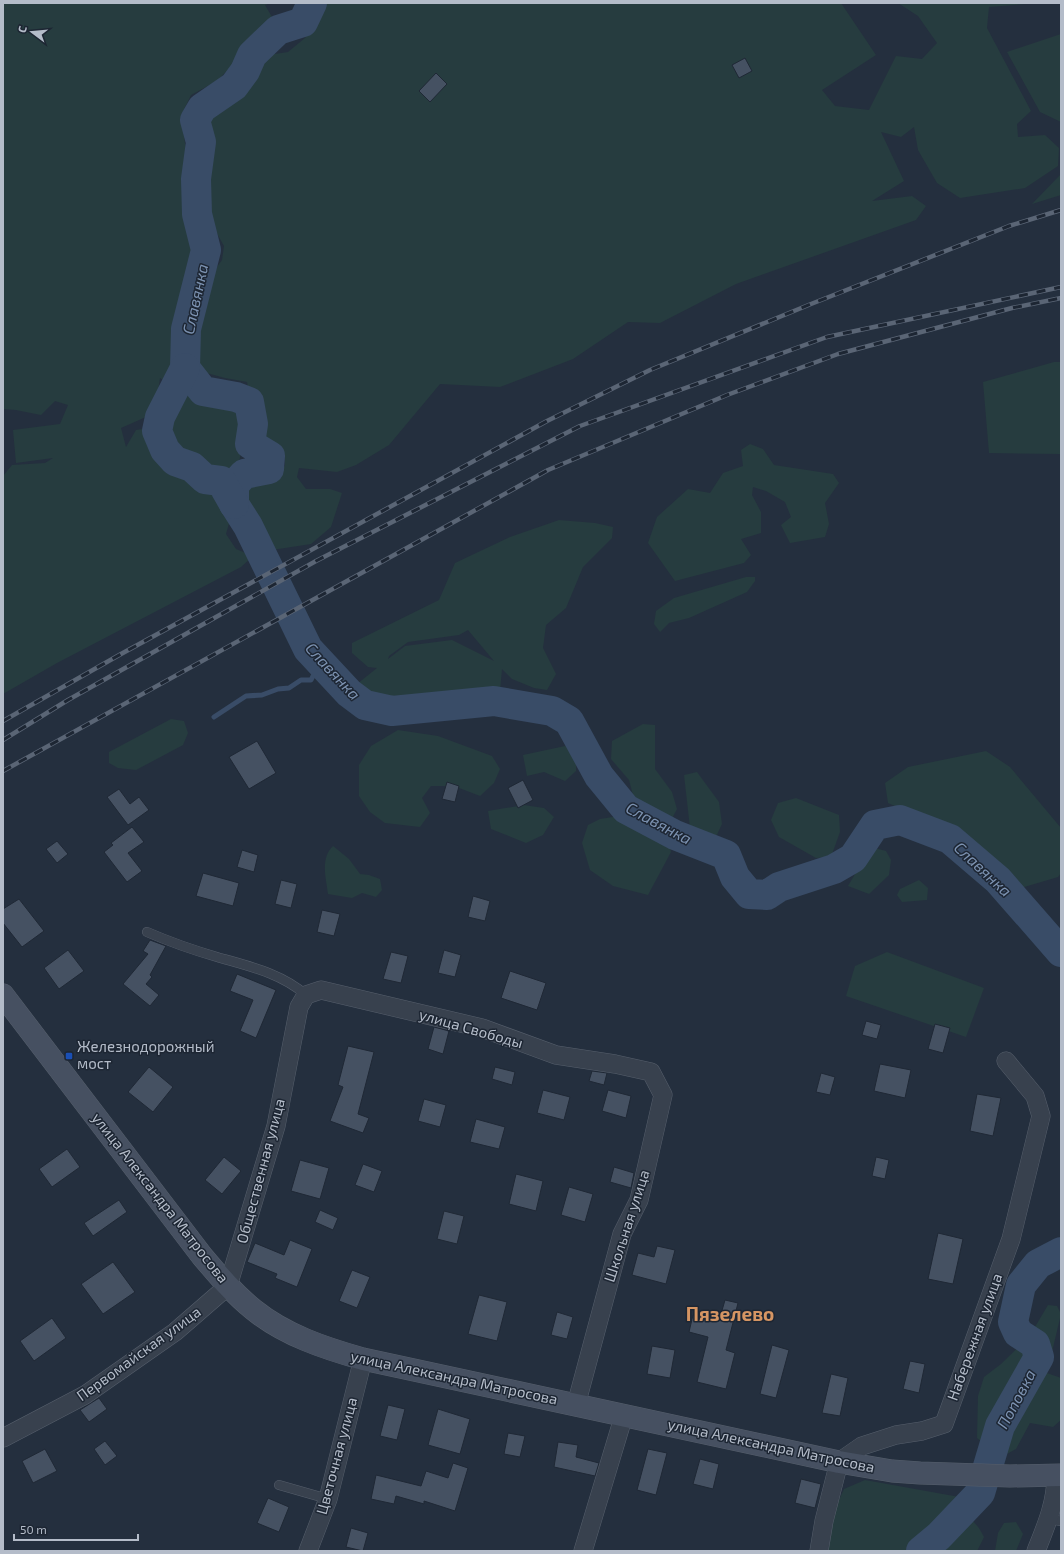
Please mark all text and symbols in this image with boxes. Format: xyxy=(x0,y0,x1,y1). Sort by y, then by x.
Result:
north arrow xyxy=(12,12,52,52)
text: С xyxy=(15,24,29,34)
water label: Славянка xyxy=(178,262,211,336)
water label: Славянка xyxy=(302,638,365,703)
water label: Славянка xyxy=(623,797,695,848)
water label: Славянка xyxy=(951,837,1016,900)
street label: улица Свободы xyxy=(417,1005,525,1052)
place label: Железнодорожный мост xyxy=(77,1037,214,1072)
marker: Железнодорожный мост xyxy=(64,1051,74,1061)
street label: Общественная улица xyxy=(232,1096,289,1245)
street label: улица Александра Матросова xyxy=(88,1109,233,1287)
street label: Школьная улица xyxy=(599,1167,654,1284)
street label: Набережная улица xyxy=(943,1271,1006,1403)
street label: Первомайская улица xyxy=(73,1302,205,1405)
district label: Пязелево xyxy=(686,1302,774,1325)
street label: улица Александра Матросова xyxy=(349,1346,559,1409)
water label: Поповка xyxy=(992,1366,1039,1432)
street label: Цветочная улица xyxy=(312,1395,361,1517)
street label: улица Александра Матросова xyxy=(666,1414,876,1477)
scale bar xyxy=(14,1516,138,1542)
text: 50 m xyxy=(20,1522,47,1536)

